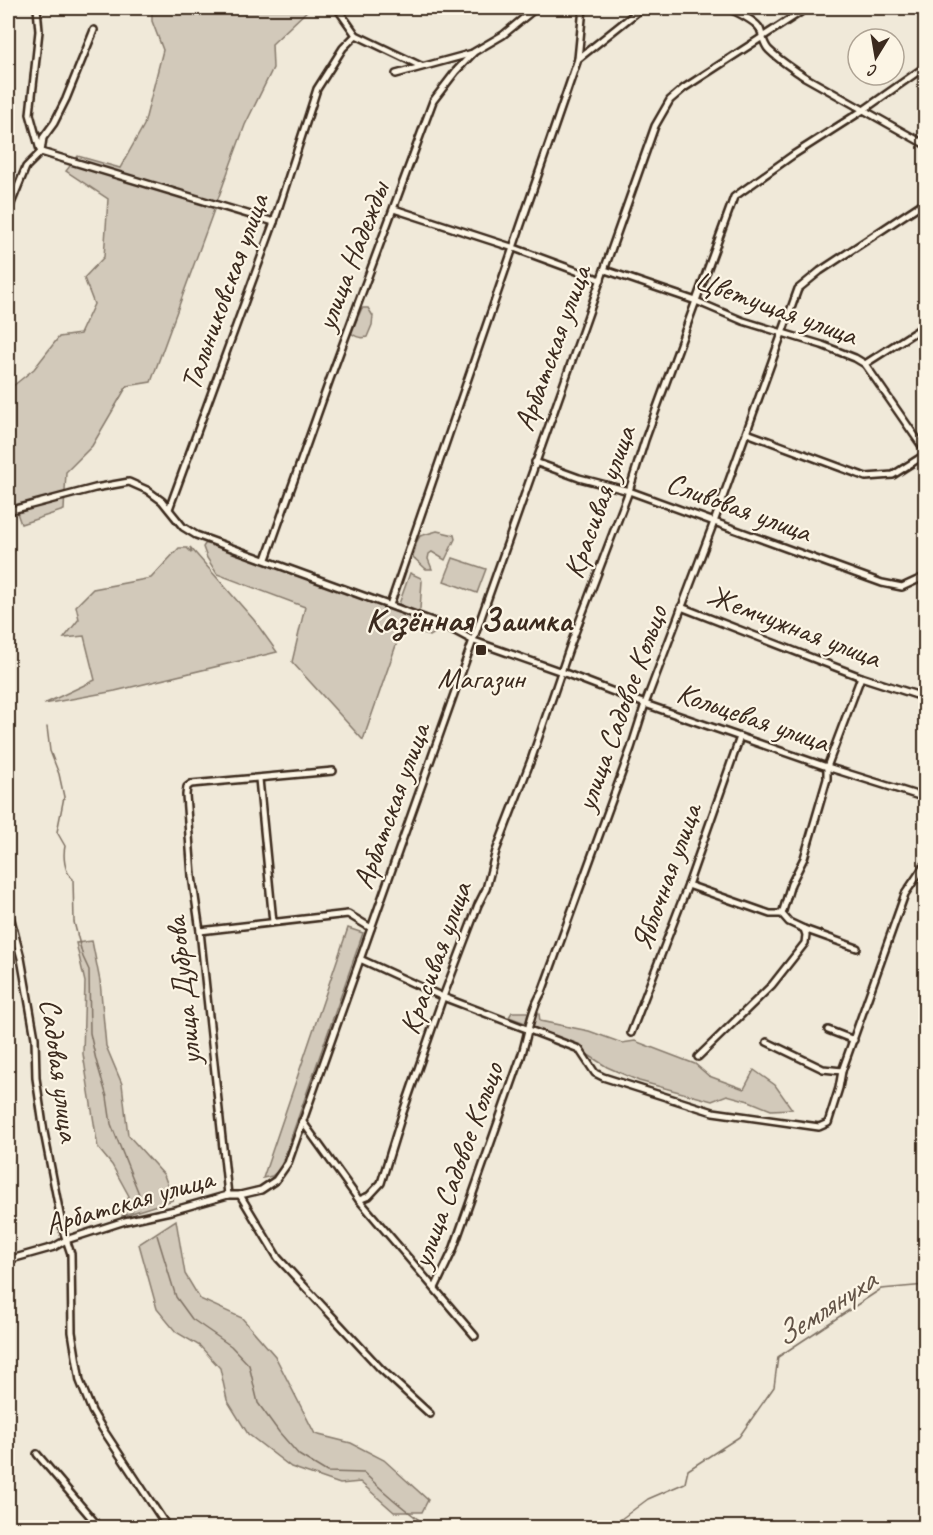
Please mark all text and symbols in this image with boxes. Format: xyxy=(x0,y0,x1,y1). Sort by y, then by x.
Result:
north arrow xyxy=(846,27,906,87)
text: С xyxy=(865,60,879,81)
street label: улица Надежды xyxy=(306,174,398,337)
street label: Тальниковская улица xyxy=(171,187,278,395)
street label: Арбатская улица xyxy=(505,258,600,436)
street label: Цветущая улица xyxy=(690,260,864,355)
street label: Красивая улица xyxy=(554,419,645,583)
street label: Сливовая улица xyxy=(662,463,818,551)
street label: Жемчужная улица xyxy=(702,576,888,677)
district label: Казённая Заимка xyxy=(366,599,575,642)
street label: улица Садовое Кольцо xyxy=(566,599,676,818)
marker: Магазин xyxy=(474,643,488,657)
place label: Магазин xyxy=(437,659,527,697)
street label: Кольцевая улица xyxy=(672,673,836,761)
street label: Арбатская улица xyxy=(344,716,439,894)
street label: Яблочная улица xyxy=(622,796,711,955)
street label: Красивая улица xyxy=(390,875,481,1039)
street label: улица Дуброва xyxy=(156,913,210,1069)
street label: Садовая улица xyxy=(31,996,89,1146)
street label: улица Садовое Кольцо xyxy=(402,1056,512,1275)
street label: Арбатская улица xyxy=(40,1158,220,1243)
water label: Землянуха xyxy=(766,1258,886,1356)

